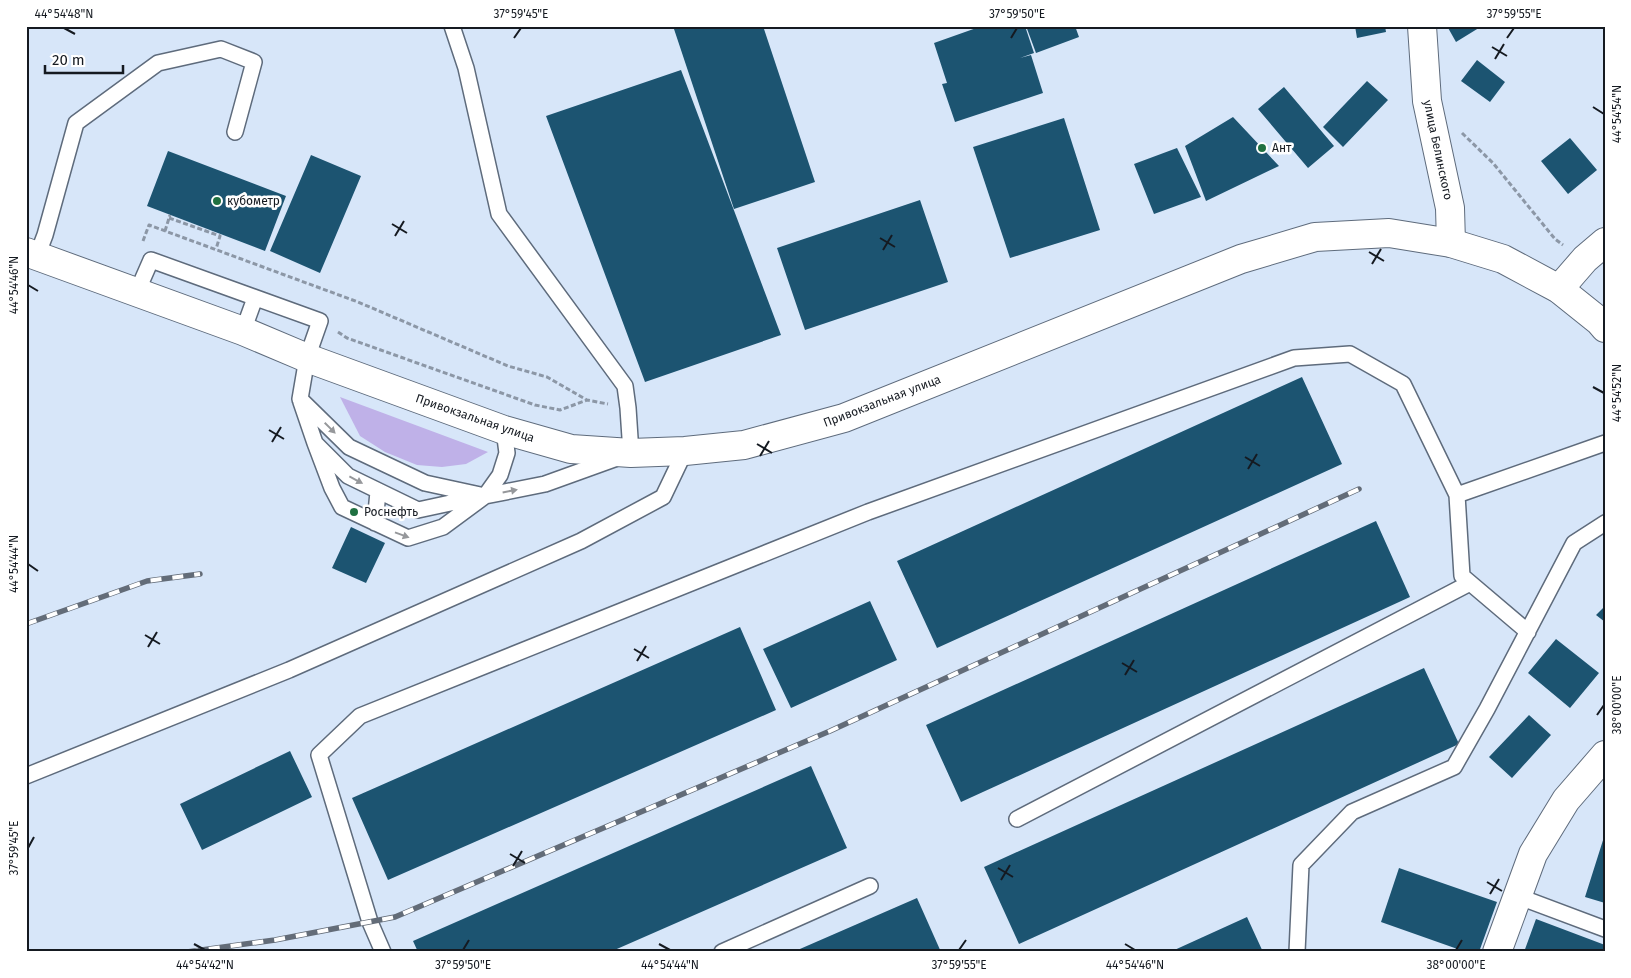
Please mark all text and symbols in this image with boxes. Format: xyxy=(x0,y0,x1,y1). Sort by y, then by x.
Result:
text: 44°54'48"N xyxy=(35,7,93,21)
text: 37°59'45"E xyxy=(493,7,549,21)
text: 37°59'50"E xyxy=(989,7,1045,21)
text: 37°59'55"E xyxy=(1486,7,1542,21)
scale bar xyxy=(45,42,122,74)
text: 20 m xyxy=(52,51,85,69)
text: 44°54'54"N xyxy=(1610,85,1624,143)
street label: улица Белинского xyxy=(1421,99,1455,201)
place label: Ант xyxy=(1272,141,1292,155)
marker: Ант xyxy=(1256,142,1268,154)
place label: кубометр xyxy=(227,194,280,208)
marker: кубометр xyxy=(211,195,223,207)
text: 44°54'46"N xyxy=(7,256,21,314)
text: 44°54'52"N xyxy=(1610,364,1624,422)
street label: Привокзальная улица xyxy=(821,372,943,430)
street label: Привокзальная улица xyxy=(414,391,536,445)
one-way arrow xyxy=(324,422,336,434)
one-way arrow xyxy=(348,476,363,484)
one-way arrow xyxy=(502,486,518,494)
place label: Роснефть xyxy=(364,505,418,519)
marker: Роснефть xyxy=(348,506,360,518)
one-way arrow xyxy=(395,531,410,539)
text: 44°54'44"N xyxy=(7,535,21,593)
text: 38°00'00"E xyxy=(1610,675,1624,735)
text: 37°59'45"E xyxy=(7,820,21,876)
text: 44°54'42"N xyxy=(176,958,234,972)
text: 37°59'50"E xyxy=(435,958,491,972)
text: 44°54'44"N xyxy=(641,958,699,972)
text: 37°59'55"E xyxy=(931,958,987,972)
text: 44°54'46"N xyxy=(1106,958,1164,972)
text: 38°00'00"E xyxy=(1426,958,1486,972)

